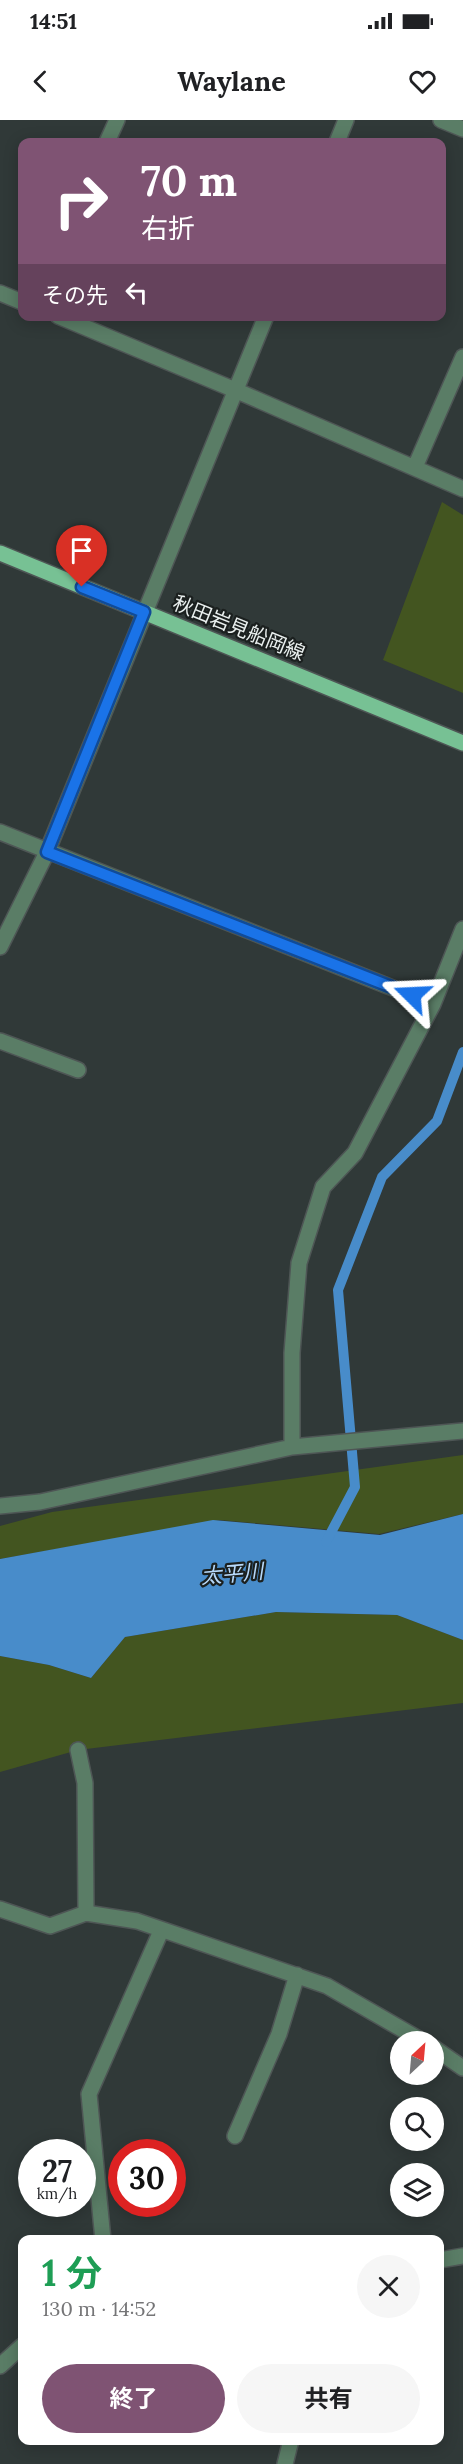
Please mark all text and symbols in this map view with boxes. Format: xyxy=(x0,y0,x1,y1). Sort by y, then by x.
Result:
text: 14:51 xyxy=(30,7,77,35)
text: Waylane xyxy=(177,64,286,98)
icon: back xyxy=(24,65,57,98)
icon: heart xyxy=(406,65,439,98)
text: 70 m xyxy=(141,154,237,208)
icon: right xyxy=(42,162,120,240)
text: 右折 xyxy=(141,211,195,245)
icon: left xyxy=(120,276,153,309)
text: その先 xyxy=(42,281,108,309)
pin xyxy=(56,525,107,587)
icon: arrive xyxy=(65,534,98,567)
street label: 秋田岩見船岡線 xyxy=(170,590,309,665)
position arrow xyxy=(380,963,444,1027)
water label: 太平川 xyxy=(199,1557,267,1590)
north arrow xyxy=(390,2031,444,2085)
map controls xyxy=(390,2031,444,2217)
button: search xyxy=(390,2097,444,2151)
speed limit sign: 30 xyxy=(108,2139,186,2217)
text: 27 xyxy=(42,2152,72,2190)
button: layers xyxy=(390,2163,444,2217)
text: km/h xyxy=(37,2184,77,2203)
text: 1 分 xyxy=(42,2250,102,2296)
button: close xyxy=(357,2255,420,2318)
text: 130 m · 14:52 xyxy=(42,2296,156,2321)
button: 終了 xyxy=(42,2364,225,2433)
button: 共有 xyxy=(237,2364,420,2433)

